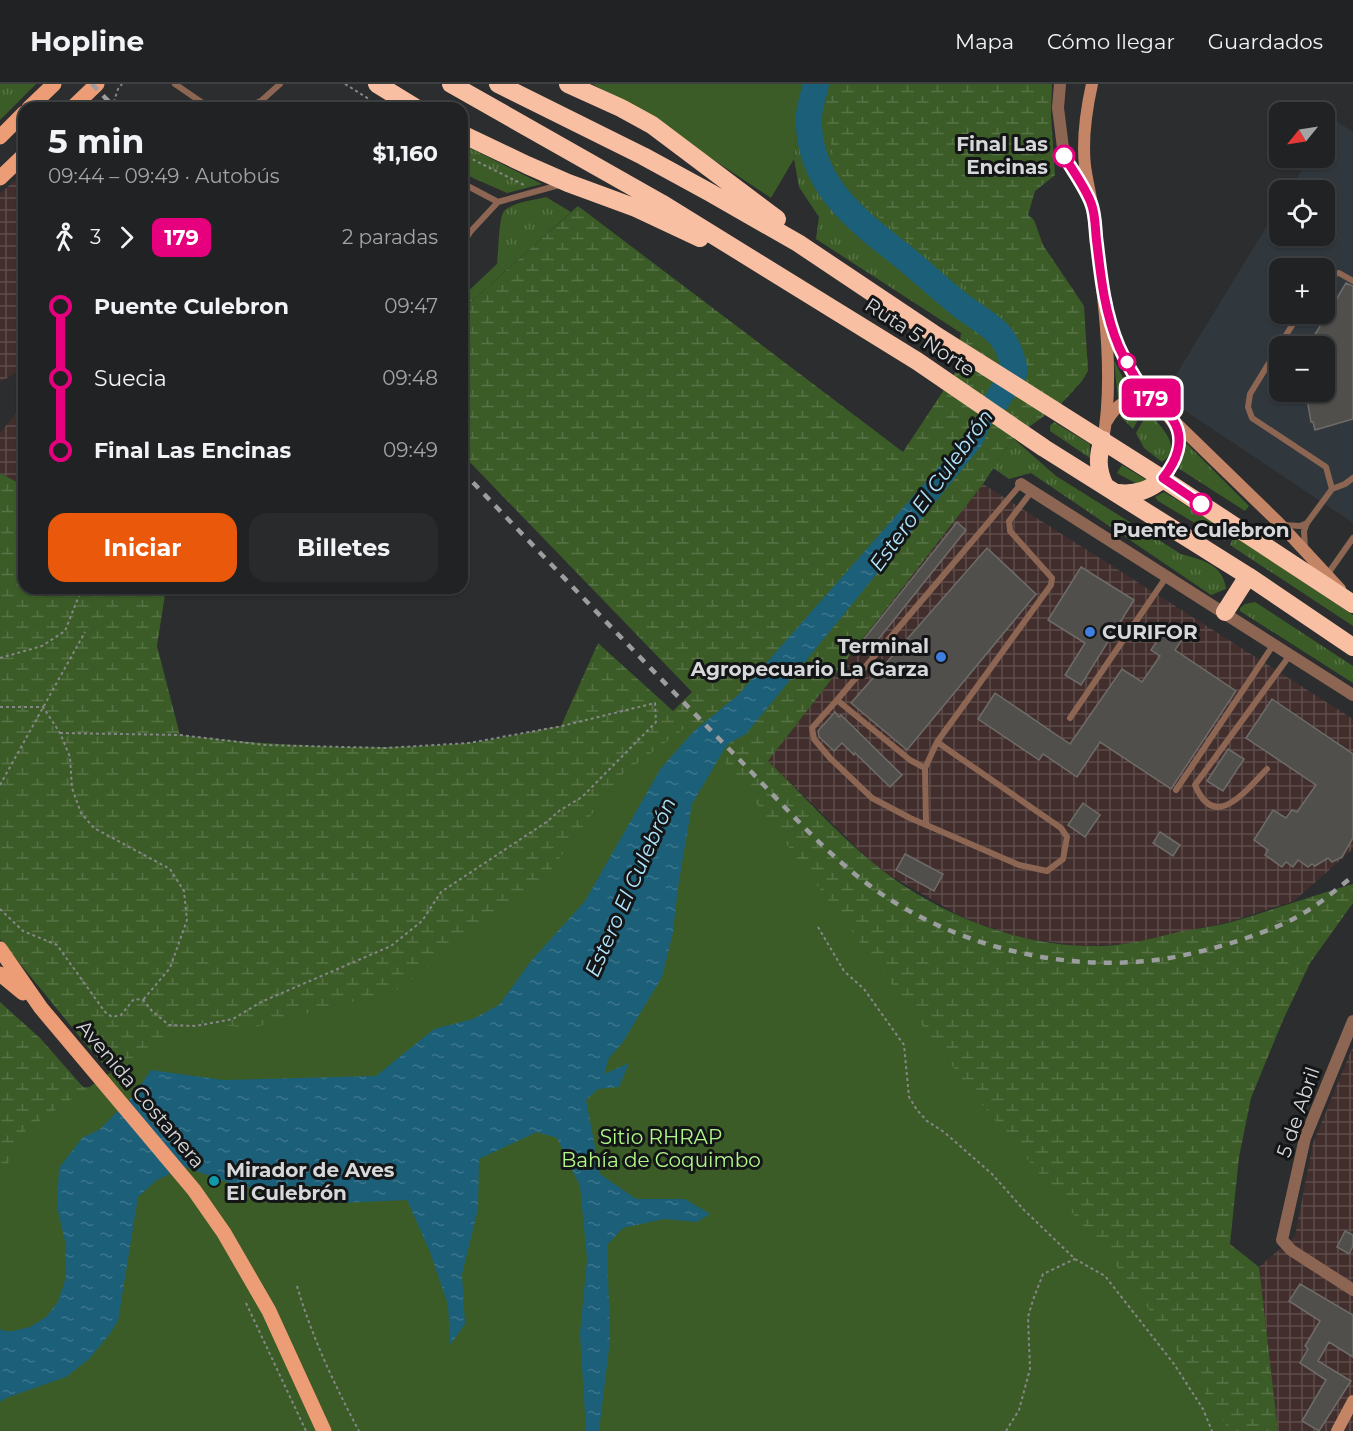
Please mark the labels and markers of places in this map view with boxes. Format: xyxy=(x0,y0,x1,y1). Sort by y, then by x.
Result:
place label: Final Las Encinas xyxy=(956,132,1048,179)
marker: Final Las Encinas xyxy=(1053,145,1075,167)
unlabelled marker xyxy=(1118,353,1136,371)
marker: Puente Culebron xyxy=(1190,493,1212,515)
place label: Puente Culebron xyxy=(1112,518,1290,542)
place label: CURIFOR xyxy=(1102,620,1198,644)
marker: CURIFOR xyxy=(1083,625,1097,639)
place label: Terminal Agropecuario La Garza xyxy=(690,634,929,681)
marker: Terminal Agropecuario La Garza xyxy=(934,650,948,664)
place label: Mirador de Aves El Culebrón xyxy=(226,1158,395,1205)
marker: Mirador de Aves El Culebrón xyxy=(207,1174,221,1188)

